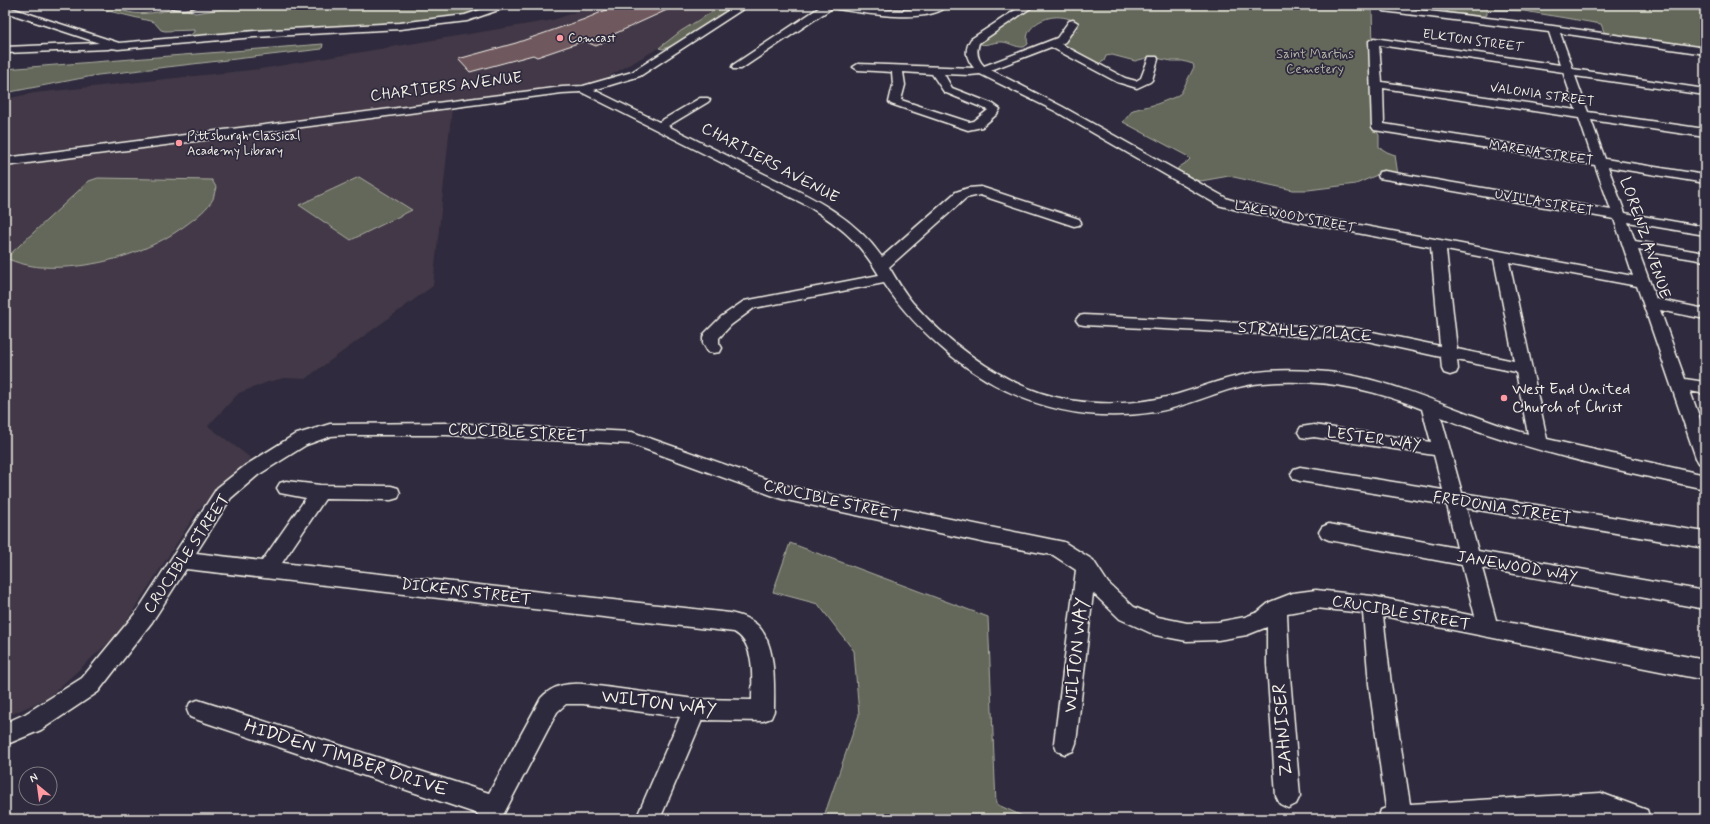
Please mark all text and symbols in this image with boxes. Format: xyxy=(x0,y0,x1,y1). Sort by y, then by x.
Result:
street label: ELKTON STREET xyxy=(1422,26,1526,57)
place label: Comcast xyxy=(568,30,616,47)
marker: Comcast xyxy=(555,33,565,43)
park label: Saint Martins Cemetery xyxy=(1276,46,1354,78)
street label: CHARTIERS AVENUE xyxy=(369,67,523,107)
street label: VALONIA STREET xyxy=(1489,79,1596,111)
street label: CHARTIERS AVENUE xyxy=(698,118,842,208)
place label: Pittsburgh Classical Academy Library xyxy=(187,128,300,160)
street label: MARENA STREET xyxy=(1488,136,1595,170)
marker: Pittsburgh Classical Academy Library xyxy=(174,138,184,148)
street label: LORENZ AVENUE xyxy=(1614,174,1676,302)
street label: UVILLA STREET xyxy=(1493,186,1595,220)
street label: LAKEWOOD STREET xyxy=(1233,197,1358,237)
street label: STRAHLEY PLACE xyxy=(1237,317,1373,347)
place label: West End United Church of Christ xyxy=(1512,379,1630,418)
marker: West End United Church of Christ xyxy=(1499,393,1509,403)
street label: CRUCIBLE STREET xyxy=(447,419,589,447)
street label: LESTER WAY xyxy=(1325,422,1423,456)
street label: CRUCIBLE STREET xyxy=(761,475,903,527)
street label: FREDONIA STREET xyxy=(1431,487,1573,529)
street label: CRUCIBLE STREET xyxy=(139,490,235,618)
street label: JANEWOOD WAY xyxy=(1455,546,1579,588)
street label: DICKENS STREET xyxy=(400,574,532,610)
street label: CRUCIBLE STREET xyxy=(1330,590,1472,636)
street label: WILTON WAY xyxy=(1058,596,1095,714)
street label: ZAHNISER xyxy=(1267,683,1299,777)
street label: WILTON WAY xyxy=(600,684,718,723)
street label: HIDDEN TIMBER DRIVE xyxy=(241,713,451,803)
north arrow xyxy=(18,766,58,806)
text: N xyxy=(27,770,40,786)

